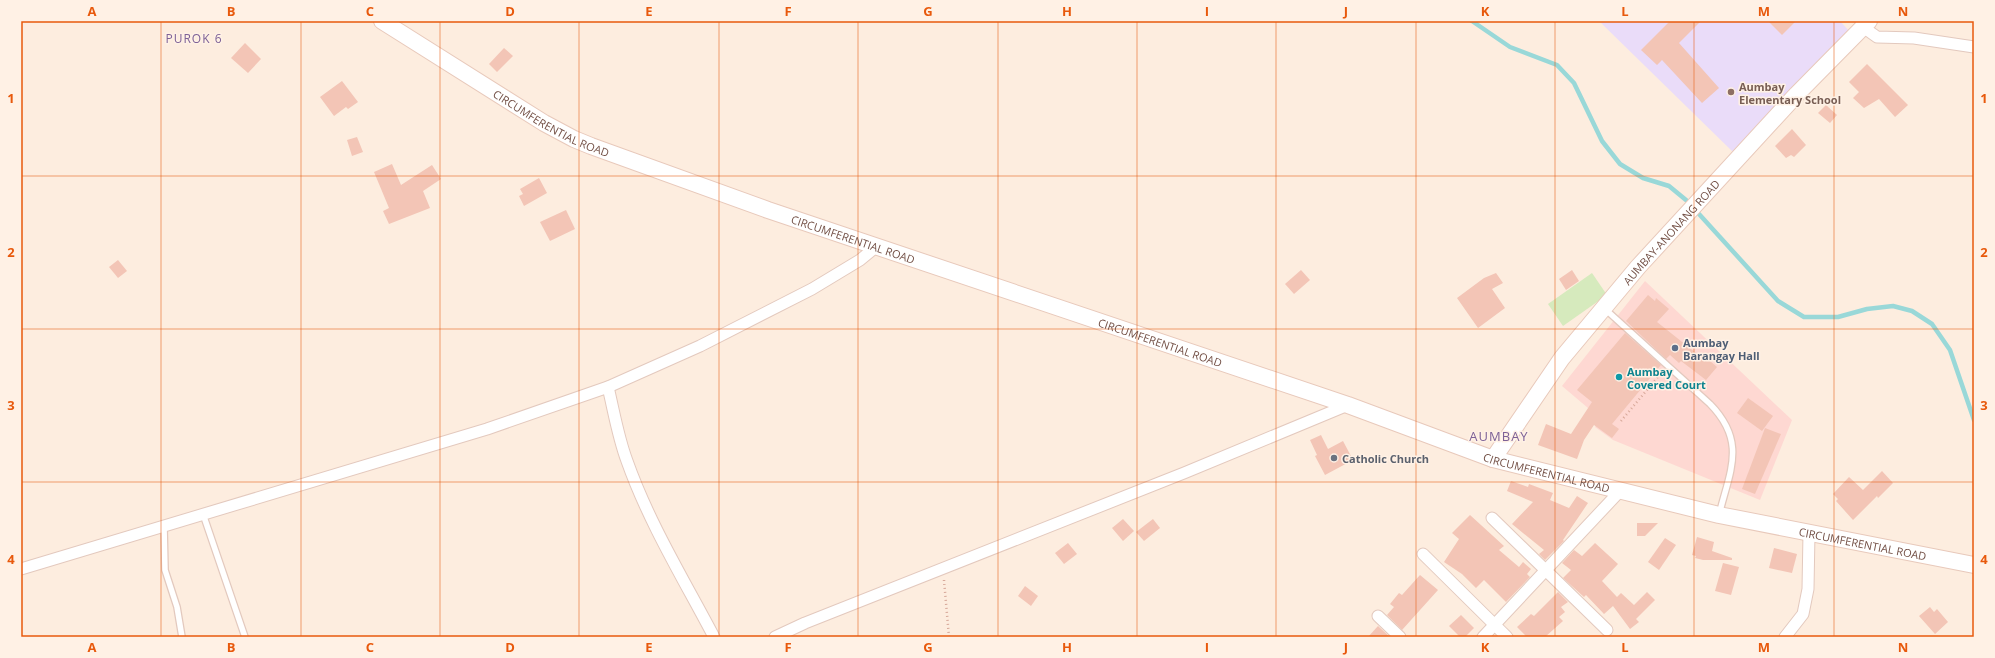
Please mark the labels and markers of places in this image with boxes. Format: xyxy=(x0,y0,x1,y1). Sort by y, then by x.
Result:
place label: Aumbay Elementary School xyxy=(1739,79,1841,107)
marker: Aumbay Elementary School xyxy=(1726,87,1736,97)
place label: Aumbay Barangay Hall xyxy=(1683,335,1760,363)
marker: Aumbay Barangay Hall xyxy=(1670,343,1680,353)
place label: Aumbay Covered Court xyxy=(1627,364,1706,392)
marker: Aumbay Covered Court xyxy=(1614,372,1624,382)
place label: Catholic Church xyxy=(1342,451,1429,466)
marker: Catholic Church xyxy=(1329,453,1339,463)

